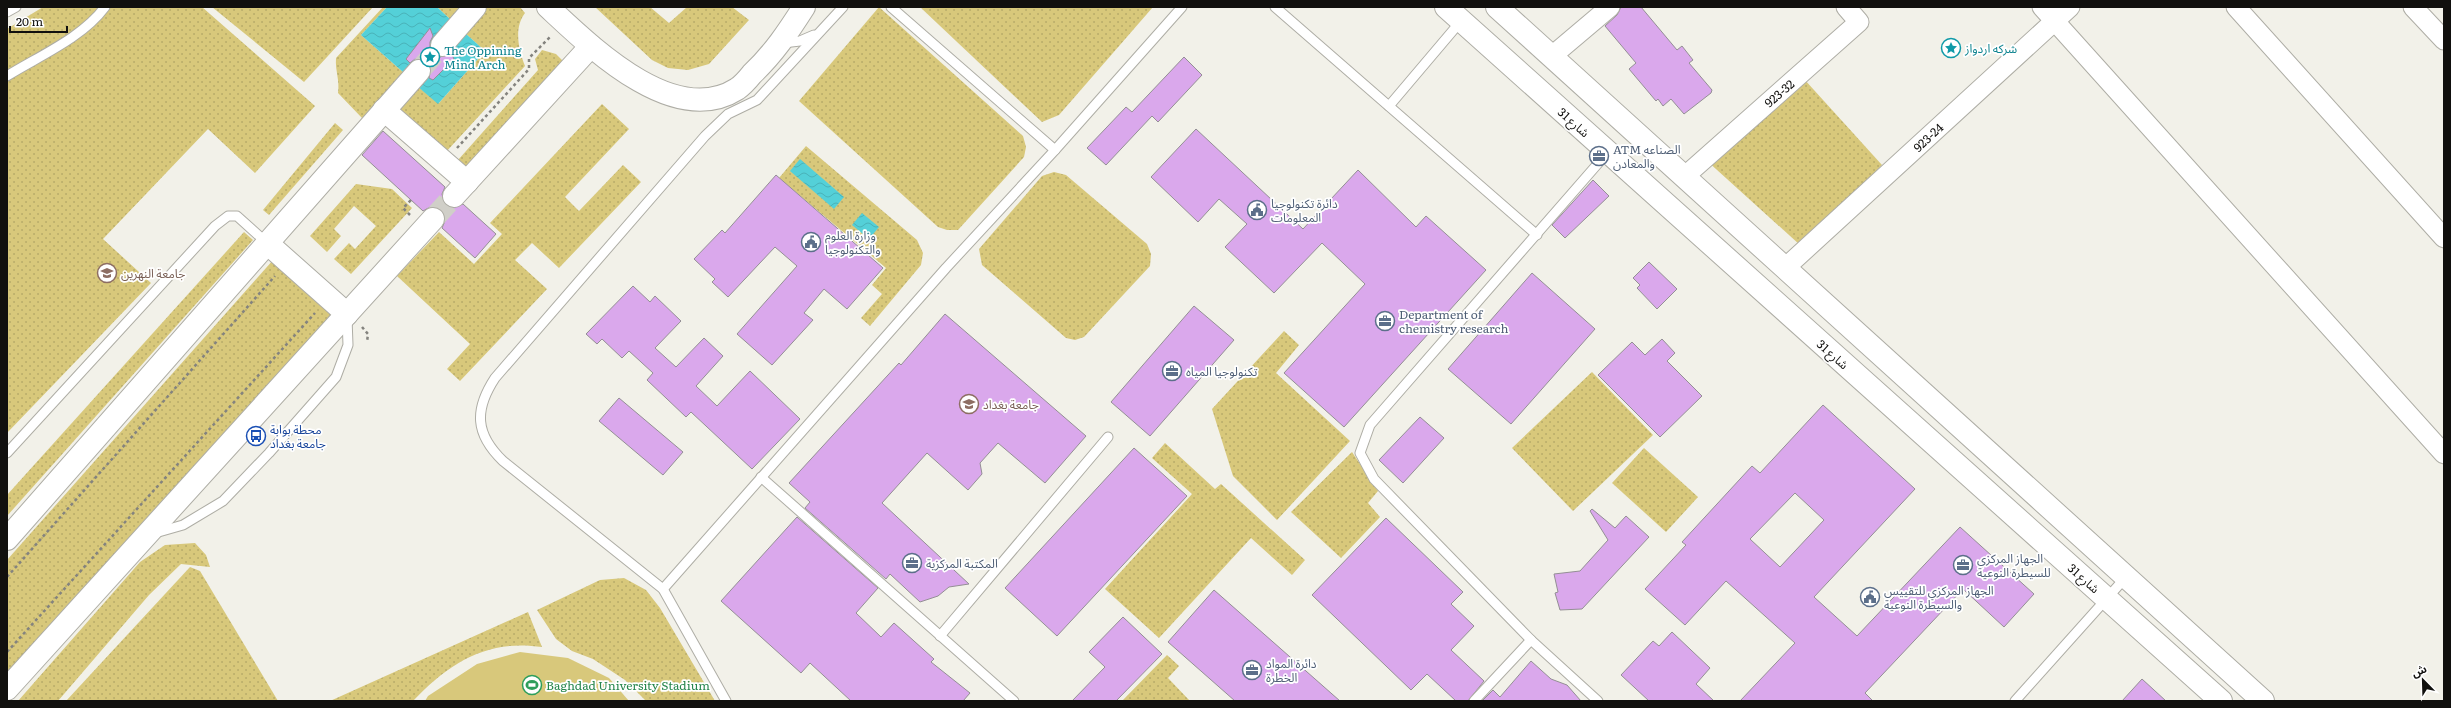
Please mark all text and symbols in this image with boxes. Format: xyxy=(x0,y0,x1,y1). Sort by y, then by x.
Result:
scale bar xyxy=(10,8,67,34)
text: 20 m xyxy=(16,12,43,30)
place icon: شركه اردواز xyxy=(1940,37,1962,59)
place label: شركه اردواز xyxy=(1964,39,2017,57)
place label: The Oppining Mind Arch xyxy=(444,41,522,73)
place icon: The Oppining Mind Arch xyxy=(419,46,441,68)
street label: 923-32 xyxy=(1760,75,1798,111)
street label: شارع 31 xyxy=(1553,103,1594,142)
street label: 923-24 xyxy=(1909,118,1947,156)
place label: ATM الصناعه والمعادن xyxy=(1613,140,1681,172)
office icon: ATM الصناعه والمعادن xyxy=(1588,145,1610,167)
place label: دائرة تكنولوجيا المعلومات xyxy=(1271,194,1338,226)
public building icon: دائرة تكنولوجيا المعلومات xyxy=(1246,199,1268,221)
place label: وزارة العلوم والتكنولوجيا xyxy=(825,226,881,258)
public building icon: وزارة العلوم والتكنولوجيا xyxy=(800,231,822,253)
school or university icon: جامعة النهرين xyxy=(96,262,118,284)
place label: جامعة النهرين xyxy=(121,264,185,282)
place label: Department of chemistry research xyxy=(1399,305,1508,337)
office icon: Department of chemistry research xyxy=(1374,310,1396,332)
street label: شارع 31 xyxy=(1812,335,1853,374)
office icon: تكنولوجيا المياه xyxy=(1161,360,1183,382)
place label: تكنولوجيا المياه xyxy=(1186,362,1258,380)
school or university icon: جامعة بغداد xyxy=(958,393,980,415)
place label: جامعة بغداد xyxy=(983,395,1039,413)
place label: محطة بوابة جامعة بغداد xyxy=(270,420,326,452)
bus stop icon: محطة بوابة جامعة بغداد xyxy=(245,425,267,447)
place label: الجهاز المركزي للسيطرة النوعية xyxy=(1977,549,2051,581)
office icon: المكتبة المركزية xyxy=(901,552,923,574)
place label: المكتبة المركزية xyxy=(926,554,998,572)
office icon: الجهاز المركزي للسيطرة النوعية xyxy=(1952,554,1974,576)
street label: شارع 31 xyxy=(2063,559,2104,598)
place label: الجهاز المركزي للتقييس والسيطرة النوعية xyxy=(1884,581,1994,613)
public building icon: الجهاز المركزي للتقييس والسيطرة النوعية xyxy=(1859,586,1881,608)
place label: دائرة المواد الخطرة xyxy=(1266,654,1317,686)
office icon: دائرة المواد الخطرة xyxy=(1241,659,1263,681)
north arrow xyxy=(2403,660,2443,700)
text: ش xyxy=(2409,660,2429,680)
sports icon: Baghdad University Stadium xyxy=(521,674,543,696)
place label: Baghdad University Stadium xyxy=(546,676,710,694)

